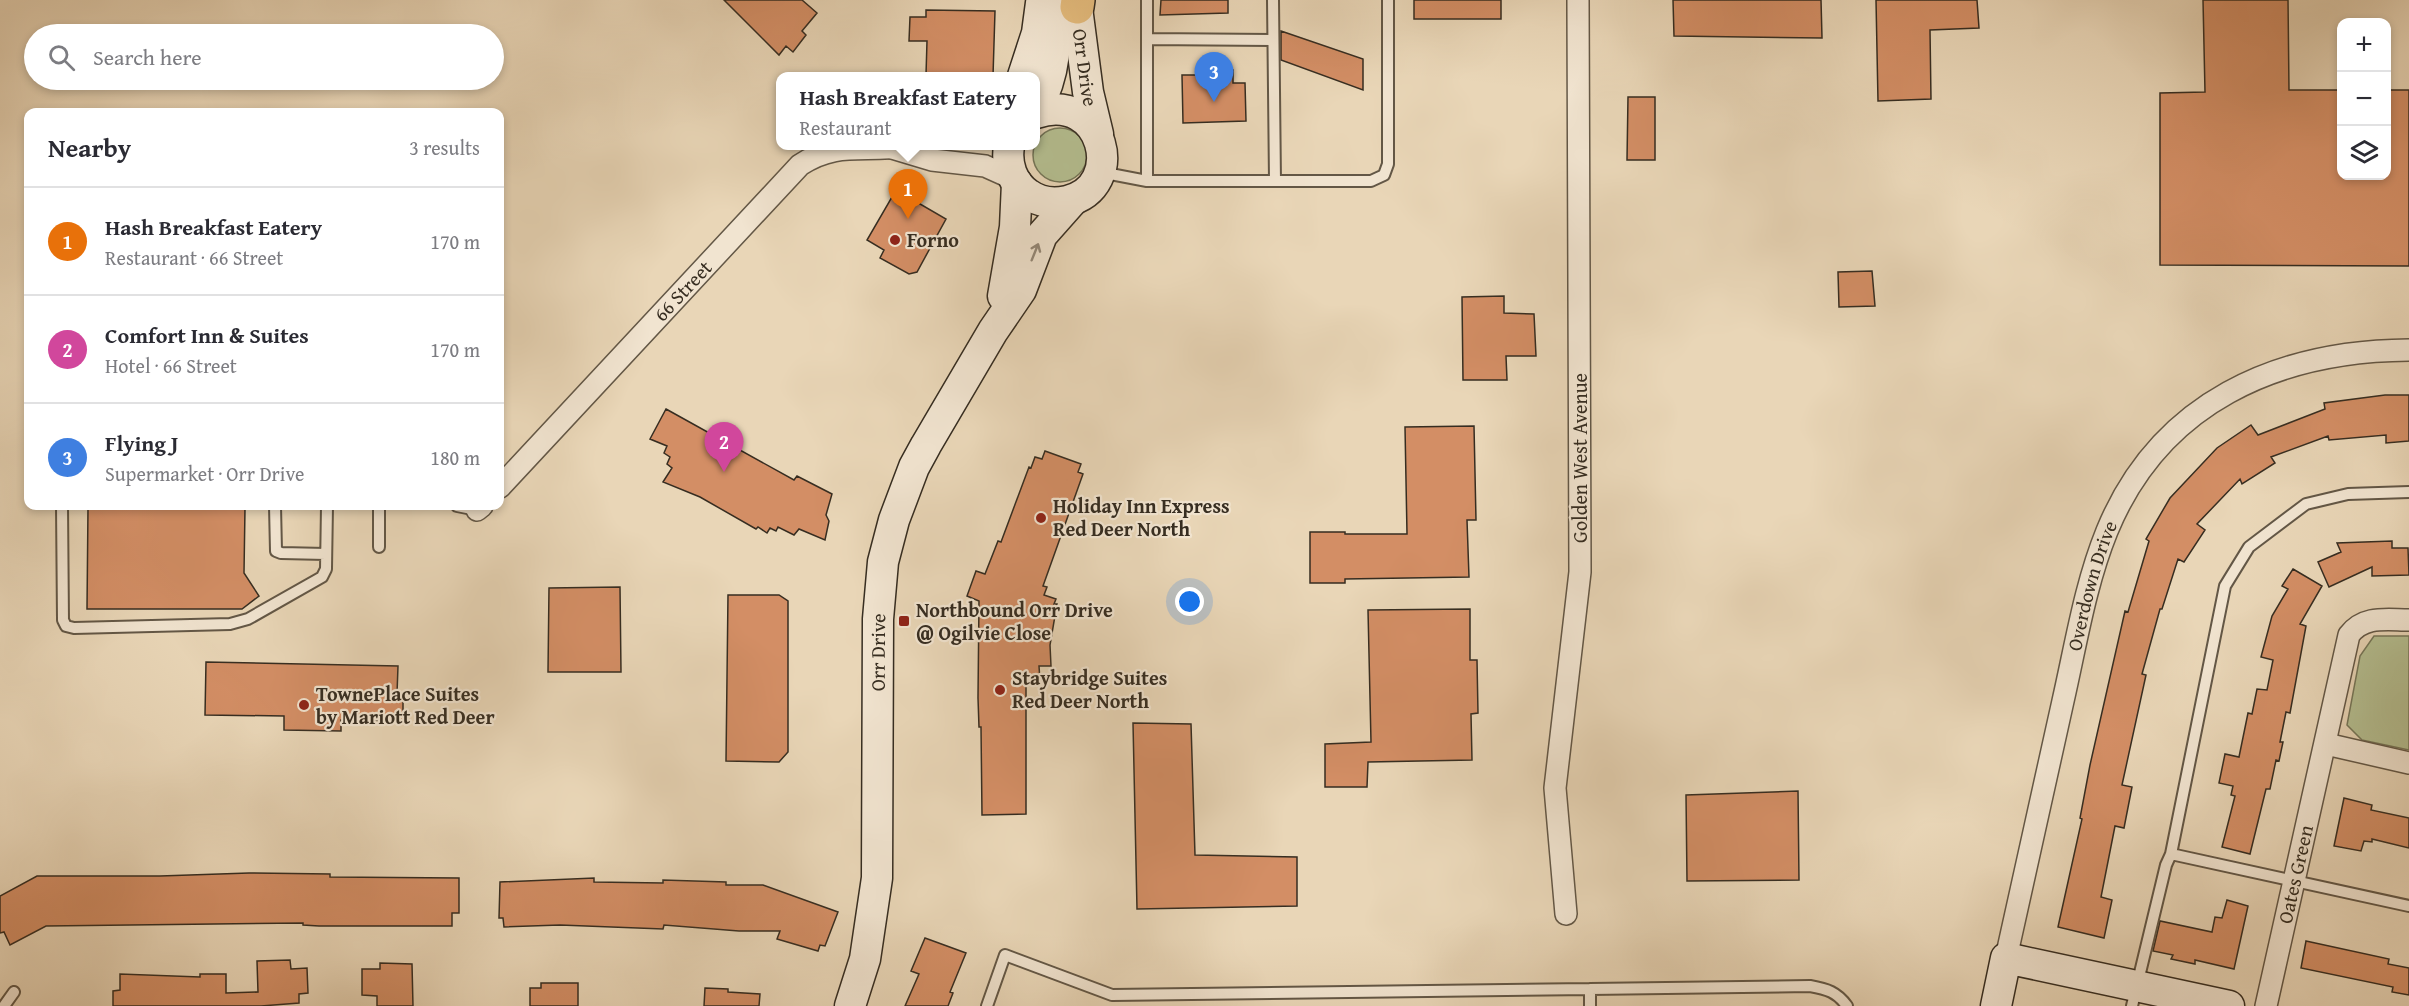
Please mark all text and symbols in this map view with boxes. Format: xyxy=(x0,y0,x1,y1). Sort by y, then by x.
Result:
map controls xyxy=(2337,18,2391,180)
button: + xyxy=(2337,18,2391,72)
search box xyxy=(24,24,504,90)
street label: Orr Drive xyxy=(1066,27,1106,109)
icon: search xyxy=(45,41,78,74)
text: Search here xyxy=(93,41,202,73)
pin: 3 xyxy=(1194,52,1234,102)
popup xyxy=(776,72,1040,150)
button: − xyxy=(2337,72,2391,126)
text: Hash Breakfast Eatery xyxy=(800,81,1016,113)
text: Restaurant xyxy=(800,113,891,142)
button: layers xyxy=(2337,126,2391,180)
text: Nearby xyxy=(48,128,131,167)
text: 3 results xyxy=(409,133,480,162)
pin: 1 xyxy=(888,170,928,219)
text: Hash Breakfast Eatery xyxy=(105,211,322,243)
place label: Forno xyxy=(907,225,959,254)
text: 1 xyxy=(62,227,73,256)
text: 170 m xyxy=(430,227,480,256)
marker: Forno xyxy=(888,233,902,247)
text: Restaurant · 66 Street xyxy=(105,243,283,272)
one-way arrow xyxy=(1030,244,1041,262)
street label: 66 Street xyxy=(646,254,718,328)
text: Comfort Inn & Suites xyxy=(105,319,309,351)
text: 2 xyxy=(62,335,73,364)
text: 170 m xyxy=(430,335,480,364)
text: Hotel · 66 Street xyxy=(105,351,237,380)
street label: Golden West Avenue xyxy=(1565,373,1594,543)
pin: 2 xyxy=(704,422,744,472)
text: Flying J xyxy=(105,427,178,459)
text: 3 xyxy=(62,443,73,472)
text: 180 m xyxy=(430,443,480,472)
text: Supermarket · Orr Drive xyxy=(105,459,304,488)
place label: Holiday Inn Express Red Deer North xyxy=(1053,491,1230,543)
marker: Holiday Inn Express Red Deer North xyxy=(1034,511,1048,525)
street label: Overdown Drive xyxy=(2059,516,2124,654)
your location xyxy=(1175,587,1204,616)
place label: Northbound Orr Drive @ Ogilvie Close xyxy=(916,595,1113,647)
street label: Orr Drive xyxy=(863,612,892,691)
marker: Northbound Orr Drive @ Ogilvie Close xyxy=(897,614,911,628)
place label: Staybridge Suites Red Deer North xyxy=(1012,663,1167,715)
place label: TownePlace Suites by Mariott Red Deer xyxy=(316,679,495,731)
marker: Staybridge Suites Red Deer North xyxy=(993,683,1007,697)
marker: TownePlace Suites by Mariott Red Deer xyxy=(297,698,311,712)
street label: Oates Green xyxy=(2270,822,2320,926)

